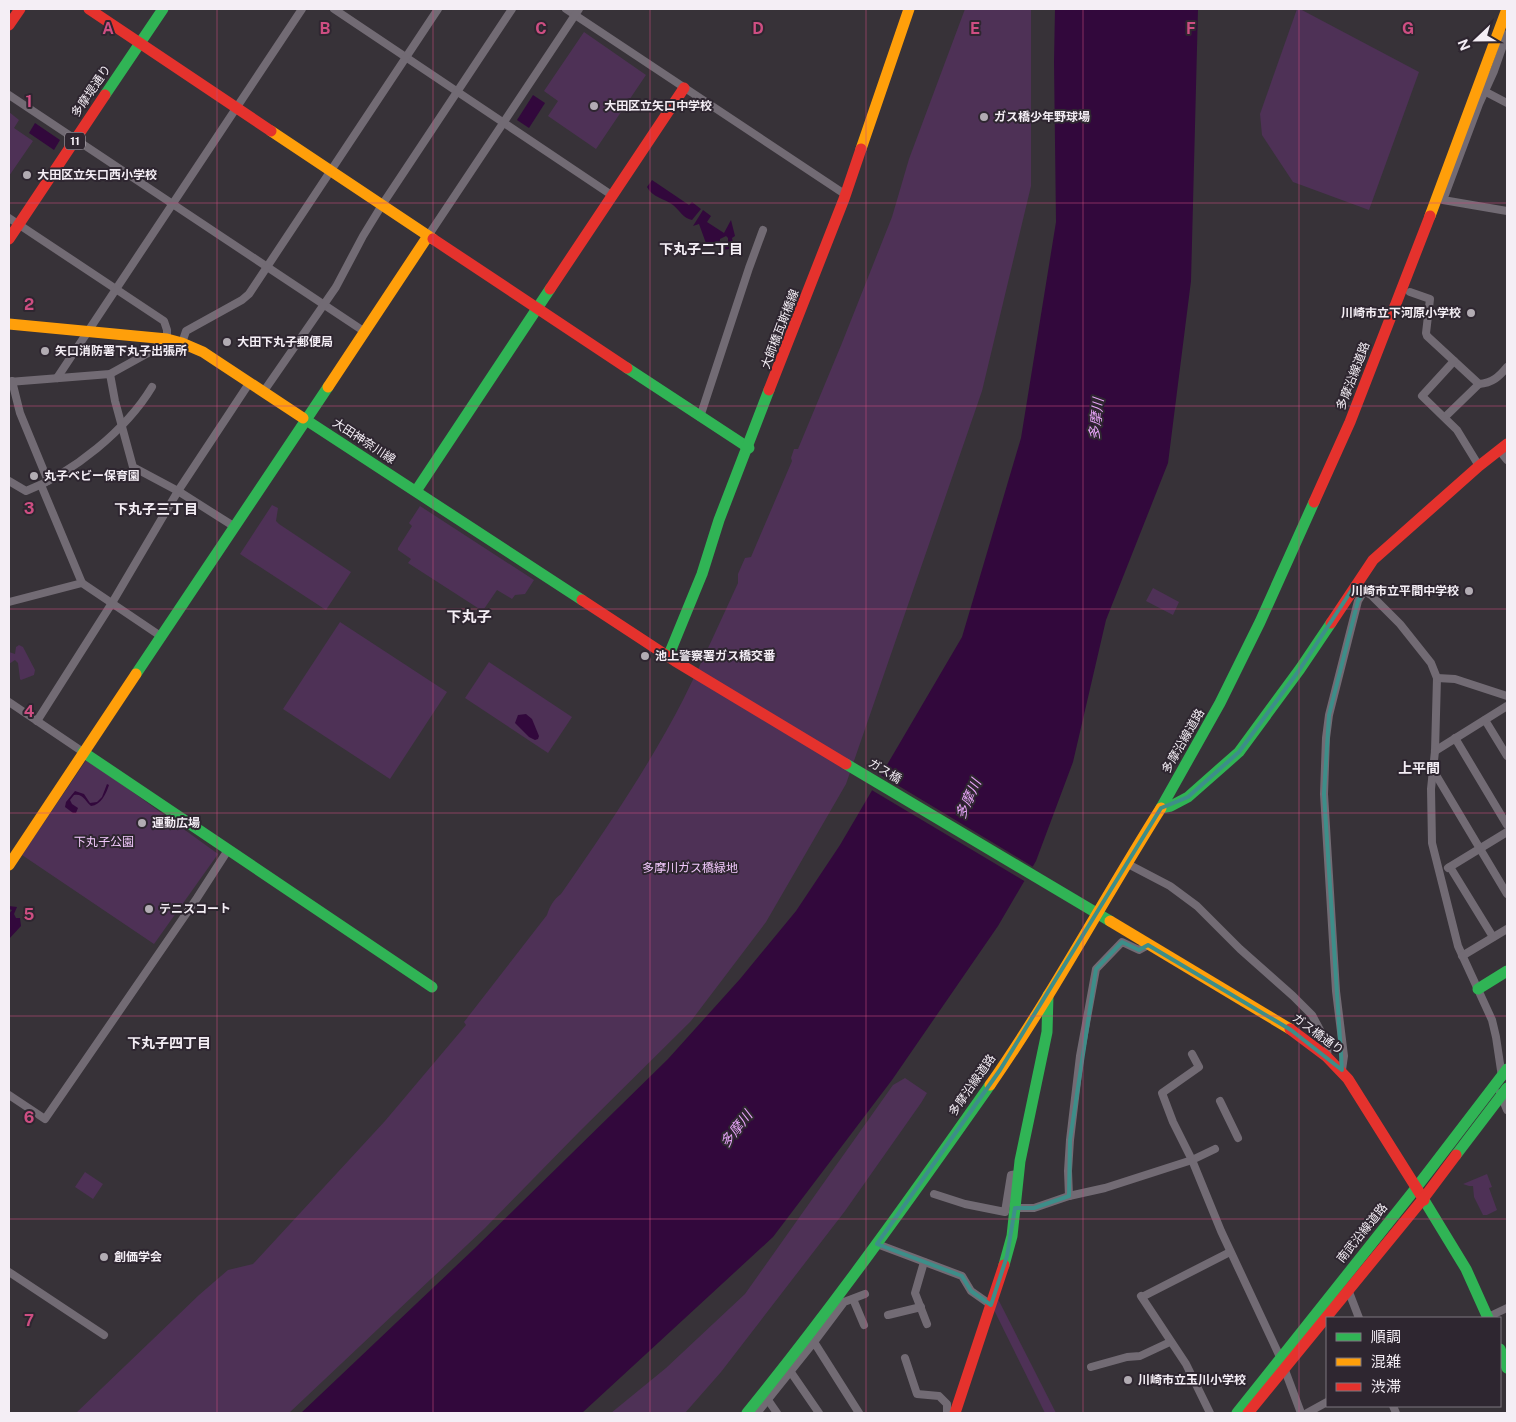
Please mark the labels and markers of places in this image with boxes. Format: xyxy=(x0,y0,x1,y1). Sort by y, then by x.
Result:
place label: 大田区立矢口中学校 xyxy=(604,99,712,113)
marker: 大田区立矢口中学校 xyxy=(588,100,600,112)
place label: ガス橋少年野球場 xyxy=(994,110,1090,124)
marker: ガス橋少年野球場 xyxy=(978,111,990,123)
place label: 大田区立矢口西小学校 xyxy=(37,168,157,182)
marker: 大田区立矢口西小学校 xyxy=(21,169,33,181)
place label: 川崎市立下河原小学校 xyxy=(1341,306,1461,320)
marker: 川崎市立下河原小学校 xyxy=(1465,307,1477,319)
place label: 大田下丸子郵便局 xyxy=(237,335,333,349)
marker: 大田下丸子郵便局 xyxy=(221,336,233,348)
place label: 矢口消防署下丸子出張所 xyxy=(55,344,187,358)
marker: 矢口消防署下丸子出張所 xyxy=(39,345,51,357)
place label: 丸子ベビー保育園 xyxy=(44,469,140,483)
marker: 丸子ベビー保育園 xyxy=(28,470,40,482)
place label: 川崎市立平間中学校 xyxy=(1351,584,1459,598)
marker: 川崎市立平間中学校 xyxy=(1463,585,1475,597)
place label: 池上警察署ガス橋交番 xyxy=(655,649,776,663)
marker: 池上警察署ガス橋交番 xyxy=(639,650,651,662)
place label: 運動広場 xyxy=(152,816,200,830)
marker: 運動広場 xyxy=(136,817,148,829)
place label: テニスコート xyxy=(159,902,231,916)
marker: テニスコート xyxy=(143,903,155,915)
place label: 創価学会 xyxy=(114,1250,162,1264)
marker: 創価学会 xyxy=(98,1251,110,1263)
place label: 川崎市立玉川小学校 xyxy=(1138,1373,1246,1387)
marker: 川崎市立玉川小学校 xyxy=(1122,1374,1134,1386)

